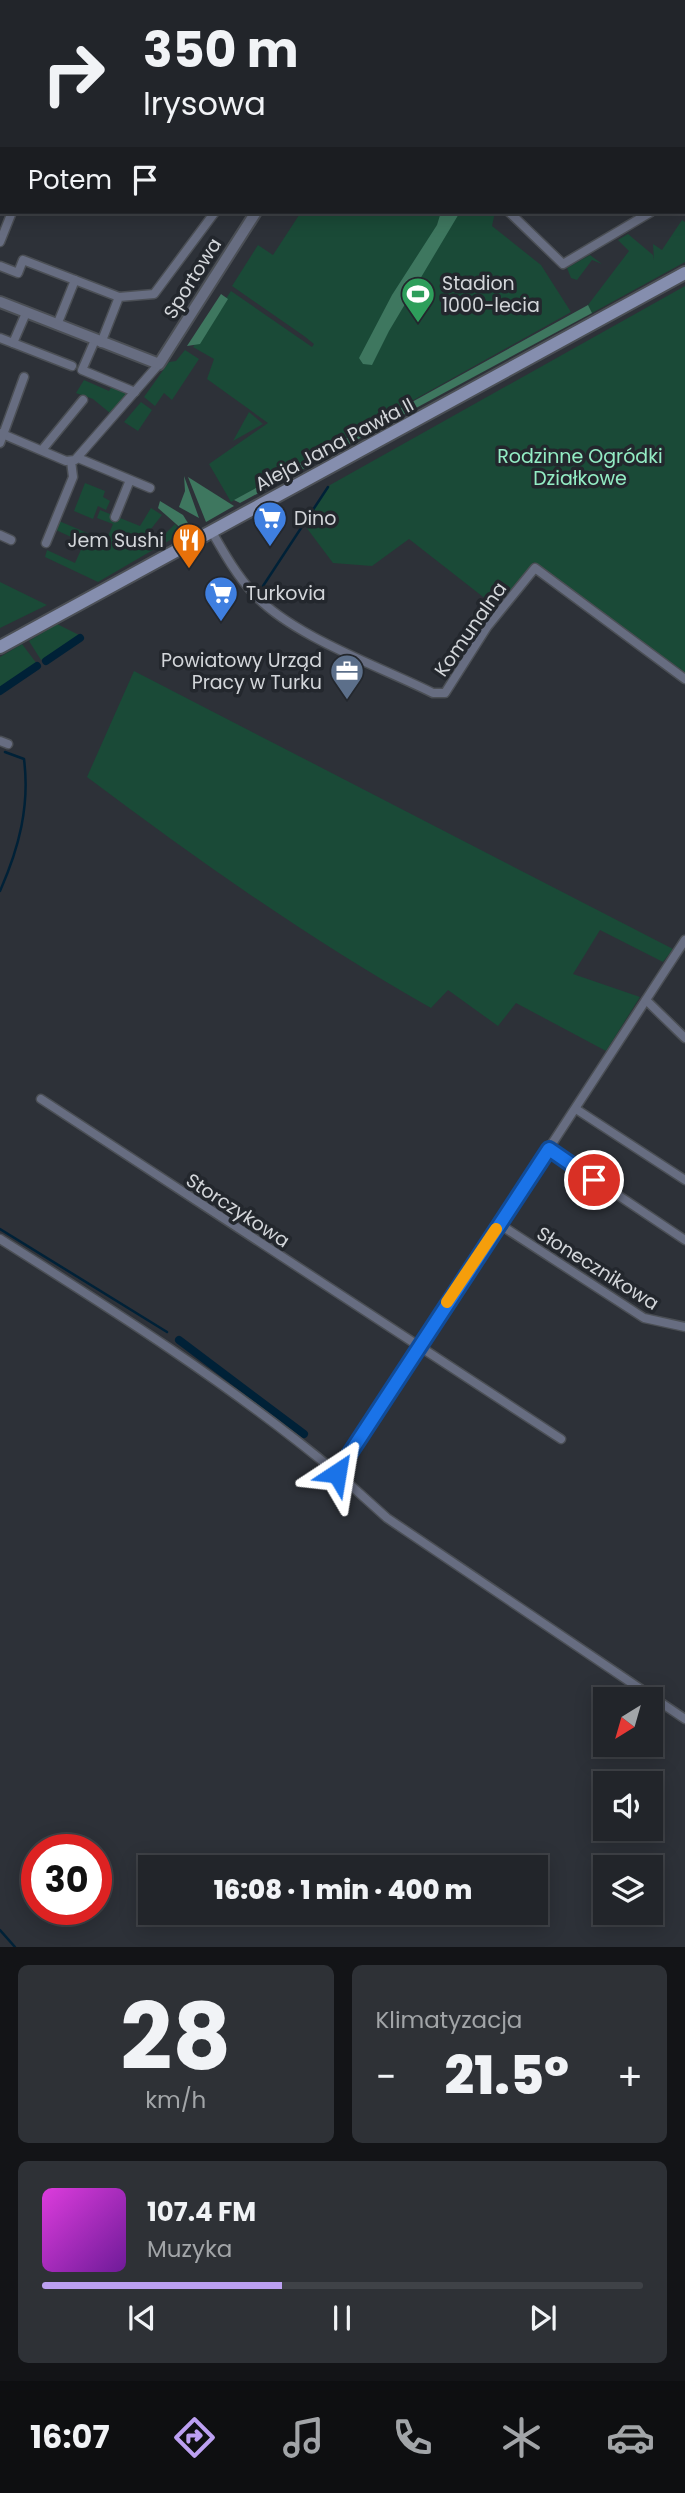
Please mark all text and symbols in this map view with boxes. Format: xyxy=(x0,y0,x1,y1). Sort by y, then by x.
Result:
text: 350 m xyxy=(143,16,299,84)
icon: right xyxy=(28,28,119,119)
text: Irysowa xyxy=(143,81,266,126)
icon: arrive xyxy=(126,161,164,199)
text: Potem xyxy=(28,162,112,198)
street label: Sportowa xyxy=(157,233,228,324)
place label: Stadion 1000-lecia xyxy=(442,270,540,319)
sports icon: Stadion 1000-lecia xyxy=(399,275,437,324)
street label: Aleja Jana Pawła II xyxy=(250,391,418,498)
park label: Rodzinne Ogródki Działkowe xyxy=(497,443,663,492)
supermarket icon: Dino xyxy=(251,499,289,548)
place label: Dino xyxy=(294,505,336,532)
restaurant icon: Jem Sushi xyxy=(170,521,208,570)
place label: Jem Sushi xyxy=(67,527,164,554)
supermarket icon: Turkovia xyxy=(202,574,240,623)
street label: Komunalna xyxy=(428,577,513,682)
place label: Turkovia xyxy=(246,580,326,607)
place label: Powiatowy Urząd Pracy w Turku xyxy=(161,647,322,696)
office icon: Powiatowy Urząd Pracy w Turku xyxy=(328,652,366,701)
pin xyxy=(564,1150,624,1210)
icon: arrive xyxy=(575,1161,613,1199)
street label: Storczykowa xyxy=(181,1167,295,1254)
street label: Słonecznikowa xyxy=(531,1220,664,1317)
position arrow xyxy=(300,1436,374,1510)
north arrow xyxy=(593,1687,663,1757)
map controls xyxy=(593,1687,663,1925)
button: sound xyxy=(593,1771,663,1841)
speed limit sign: 30 xyxy=(21,1834,112,1925)
button: layers xyxy=(593,1855,663,1925)
text: 16:08 · 1 min · 400 m xyxy=(214,1872,472,1908)
text: 28 xyxy=(120,1973,231,2101)
text: Klimatyzacja xyxy=(376,2004,522,2036)
text: 21.5° xyxy=(445,2039,569,2112)
text: − xyxy=(376,2050,396,2103)
text: + xyxy=(617,2050,643,2103)
text: km/h xyxy=(145,2084,206,2116)
text: 107.4 FM xyxy=(147,2194,256,2230)
text: Muzyka xyxy=(147,2233,232,2265)
icon: previous xyxy=(123,2299,161,2337)
icon: pause xyxy=(323,2299,361,2337)
icon: next xyxy=(524,2299,562,2337)
icon: directions xyxy=(170,2413,219,2462)
icon: music xyxy=(279,2413,328,2462)
icon: phone xyxy=(388,2413,437,2462)
icon: climate xyxy=(497,2413,546,2462)
icon: car xyxy=(606,2413,655,2462)
text: 16:07 xyxy=(30,2414,110,2459)

